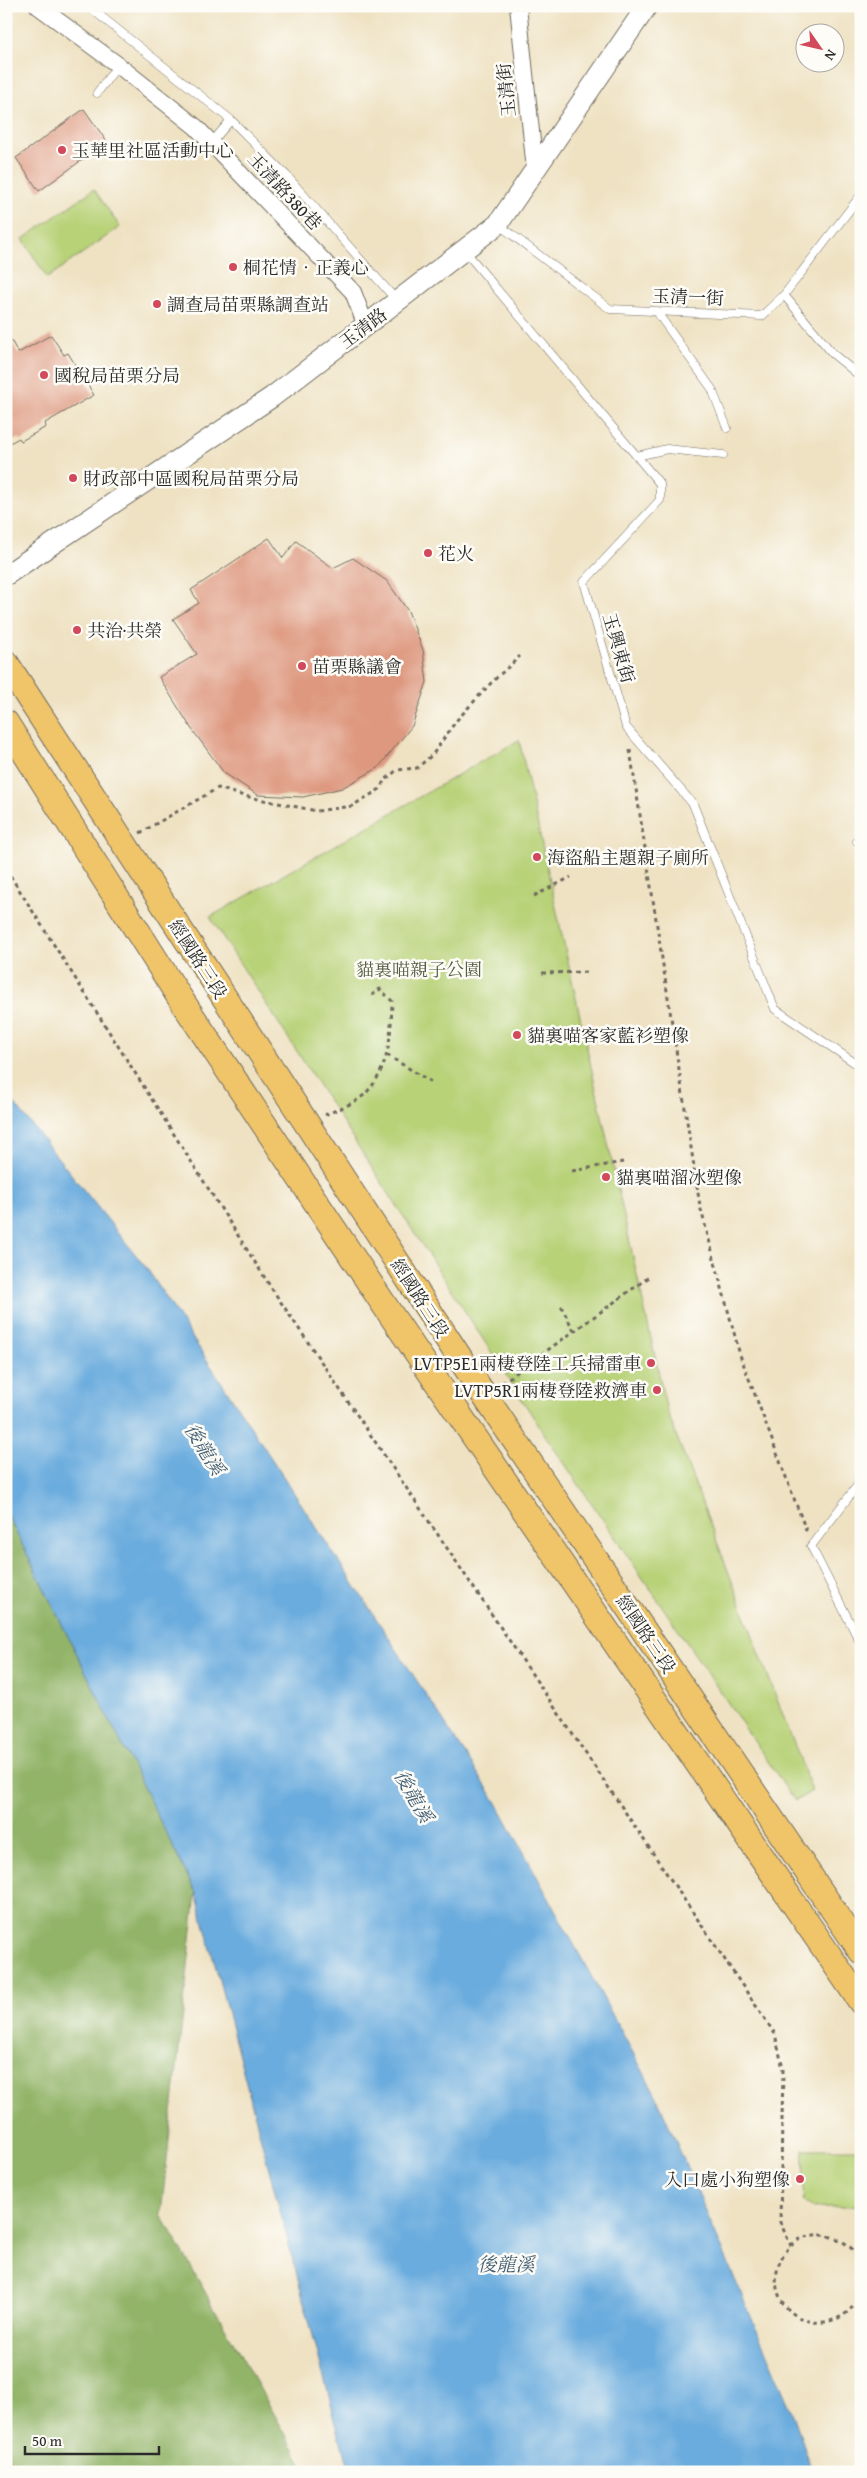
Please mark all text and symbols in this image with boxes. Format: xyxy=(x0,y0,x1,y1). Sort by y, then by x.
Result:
north arrow xyxy=(794,22,844,72)
text: N xyxy=(820,46,842,65)
street label: 玉清街 xyxy=(490,62,522,118)
place label: 玉華里社區活動中心 xyxy=(72,137,234,164)
marker: 玉華里社區活動中心 xyxy=(56,144,68,156)
street label: 玉清路380巷 xyxy=(242,146,328,236)
place label: 桐花情．正義心 xyxy=(243,254,369,281)
marker: 桐花情．正義心 xyxy=(227,261,239,273)
street label: 玉清一街 xyxy=(652,282,724,312)
place label: 調查局苗栗縣調查站 xyxy=(167,291,329,318)
marker: 調查局苗栗縣調查站 xyxy=(151,298,163,310)
street label: 玉清路 xyxy=(333,301,393,355)
place label: 國稅局苗栗分局 xyxy=(54,362,180,389)
marker: 國稅局苗栗分局 xyxy=(38,369,50,381)
place label: 財政部中區國稅局苗栗分局 xyxy=(83,465,299,492)
marker: 財政部中區國稅局苗栗分局 xyxy=(67,472,79,484)
place label: 花火 xyxy=(438,540,474,567)
marker: 花火 xyxy=(422,547,434,559)
street label: 玉興東街 xyxy=(596,610,642,686)
place label: 共治‧共榮 xyxy=(87,617,162,644)
marker: 共治‧共榮 xyxy=(71,624,83,636)
place label: 苗栗縣議會 xyxy=(312,653,402,680)
marker: 苗栗縣議會 xyxy=(296,660,308,672)
place label: 海盜船主題親子廁所 xyxy=(547,844,709,871)
marker: 海盜船主題親子廁所 xyxy=(531,851,543,863)
street label: 經國路三段 xyxy=(162,914,234,1004)
park label: 貓裏喵親子公園 xyxy=(356,956,482,983)
place label: 貓裏喵客家藍衫塑像 xyxy=(527,1022,689,1049)
marker: 貓裏喵客家藍衫塑像 xyxy=(511,1029,523,1041)
place label: 貓裏喵溜冰塑像 xyxy=(616,1164,742,1191)
marker: 貓裏喵溜冰塑像 xyxy=(600,1171,612,1183)
street label: 經國路三段 xyxy=(384,1253,456,1343)
place label: LVTP5E1兩棲登陸工兵掃雷車 xyxy=(414,1350,641,1377)
marker: LVTP5E1兩棲登陸工兵掃雷車 xyxy=(645,1357,657,1369)
place label: LVTP5R1兩棲登陸救濟車 xyxy=(455,1377,647,1404)
marker: LVTP5R1兩棲登陸救濟車 xyxy=(651,1384,663,1396)
water label: 後龍溪 xyxy=(178,1417,233,1482)
street label: 經國路三段 xyxy=(610,1589,682,1679)
water label: 後龍溪 xyxy=(388,1764,441,1829)
place label: 入口處小狗塑像 xyxy=(664,2166,790,2193)
marker: 入口處小狗塑像 xyxy=(794,2173,806,2185)
water label: 後龍溪 xyxy=(477,2250,536,2278)
scale bar xyxy=(25,2423,159,2455)
text: 50 m xyxy=(32,2430,63,2451)

